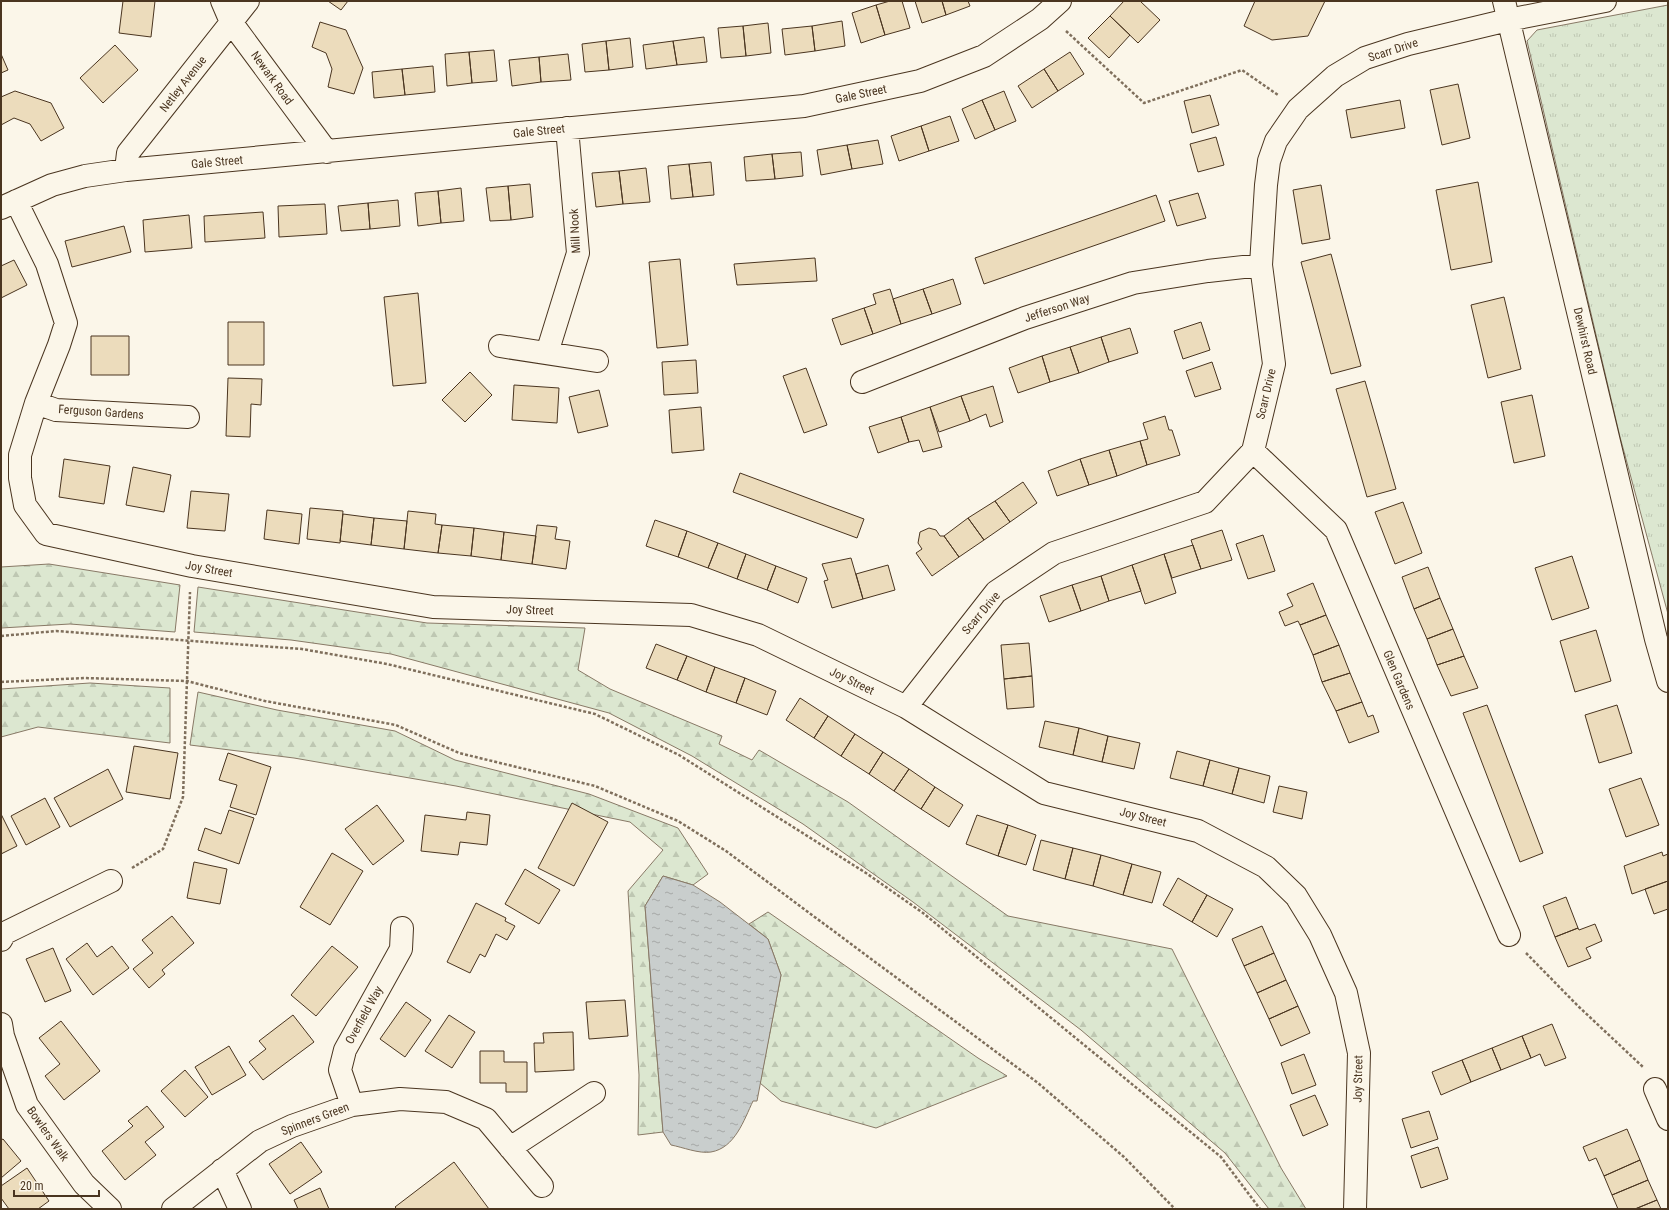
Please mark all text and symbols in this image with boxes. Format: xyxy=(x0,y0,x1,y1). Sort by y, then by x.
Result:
street label: Scarr Drive xyxy=(1366,35,1420,65)
street label: Newark Road xyxy=(248,49,296,107)
street label: Netley Avenue xyxy=(157,53,209,115)
street label: Gale Street xyxy=(834,82,888,106)
street label: Gale Street xyxy=(512,121,566,141)
street label: Gale Street xyxy=(190,153,244,171)
street label: Mill Nook xyxy=(567,208,583,254)
street label: Jefferson Way xyxy=(1023,291,1091,325)
street label: Dewhirst Road xyxy=(1570,306,1600,376)
street label: Scarr Drive xyxy=(1253,367,1279,421)
street label: Ferguson Gardens xyxy=(58,402,144,422)
street label: Joy Street xyxy=(184,558,234,580)
street label: Scarr Drive xyxy=(959,588,1003,637)
street label: Joy Street xyxy=(506,602,554,618)
street label: Glen Gardens xyxy=(1380,648,1418,712)
street label: Joy Street xyxy=(828,664,877,698)
street label: Joy Street xyxy=(1118,804,1168,830)
street label: Overfield Way xyxy=(342,984,386,1046)
street label: Joy Street xyxy=(1351,1055,1365,1103)
street label: Spinners Green xyxy=(279,1100,351,1138)
street label: Bowlers Walk xyxy=(24,1104,72,1165)
scale bar xyxy=(14,1172,99,1198)
text: 20 m xyxy=(20,1179,44,1193)

